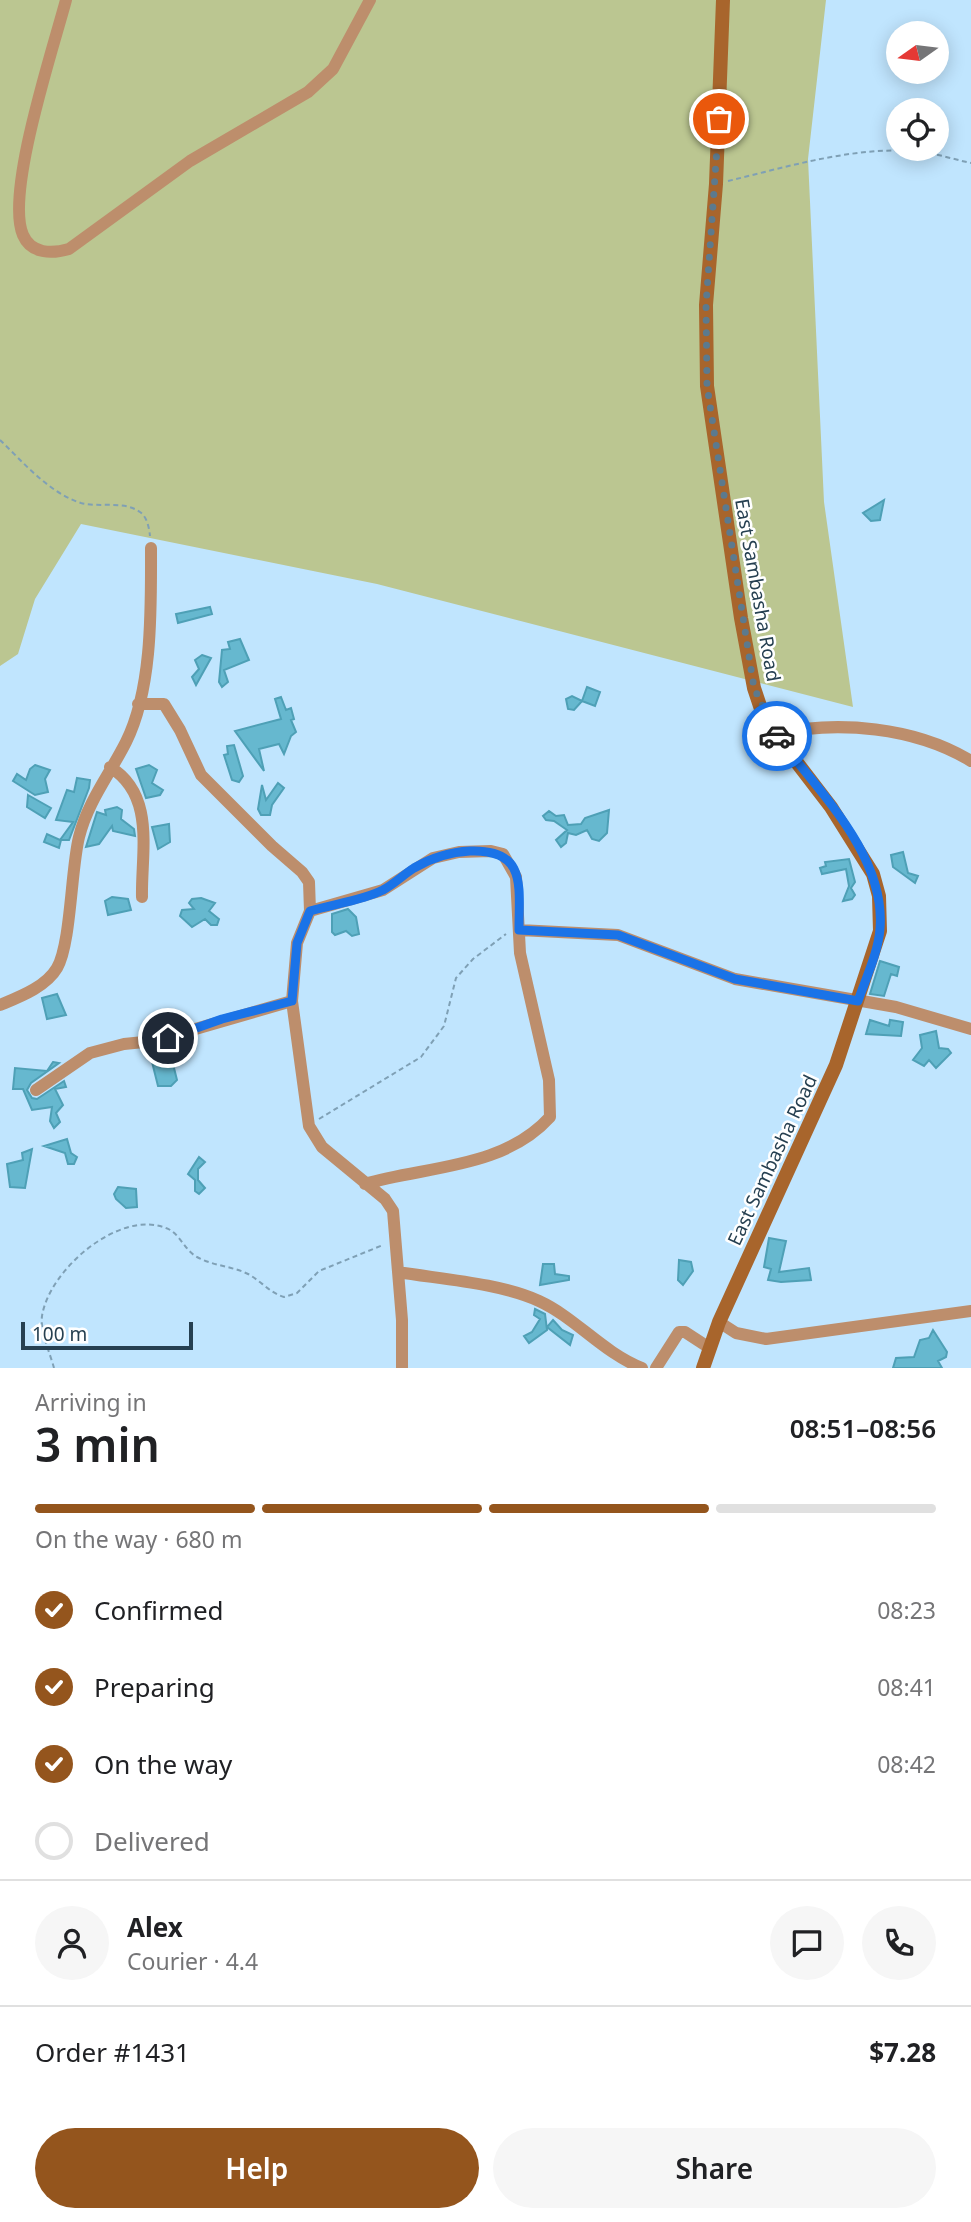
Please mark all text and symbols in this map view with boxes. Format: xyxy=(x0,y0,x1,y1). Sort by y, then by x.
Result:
north arrow xyxy=(886,21,948,84)
map controls xyxy=(886,21,949,161)
pin xyxy=(689,89,749,149)
button: locate xyxy=(886,98,949,161)
icon: bag xyxy=(700,100,738,138)
street label: East Sambasha Road xyxy=(729,496,787,684)
courier xyxy=(742,701,812,771)
icon: car xyxy=(758,717,796,755)
pin xyxy=(138,1008,198,1068)
icon: home xyxy=(149,1019,187,1057)
street label: East Sambasha Road xyxy=(721,1070,823,1250)
scale bar xyxy=(21,1319,192,1351)
text: 100 m xyxy=(32,1321,87,1347)
text: Arriving in xyxy=(35,1386,147,1418)
text: 08:51–08:56 xyxy=(790,1410,936,1446)
text: 3 min xyxy=(35,1413,160,1475)
text: On the way · 680 m xyxy=(35,1523,242,1555)
icon: check xyxy=(35,1591,73,1629)
text: Confirmed xyxy=(94,1592,224,1628)
text: 08:23 xyxy=(877,1594,936,1626)
icon: check xyxy=(35,1668,73,1706)
text: Preparing xyxy=(94,1669,215,1705)
text: 08:41 xyxy=(877,1671,936,1703)
icon: check xyxy=(35,1745,73,1783)
text: On the way xyxy=(94,1746,232,1782)
text: 08:42 xyxy=(877,1748,936,1780)
text: Delivered xyxy=(94,1823,210,1859)
button: person xyxy=(35,1906,109,1980)
button: chat xyxy=(770,1906,844,1980)
button: phone xyxy=(862,1906,936,1980)
text: Alex xyxy=(127,1909,183,1945)
text: Courier · 4.4 xyxy=(127,1945,258,1977)
text: Order #1431 xyxy=(35,2034,190,2070)
text: $7.28 xyxy=(869,2034,936,2070)
button: Help xyxy=(35,2128,479,2208)
button: Share xyxy=(493,2128,936,2208)

